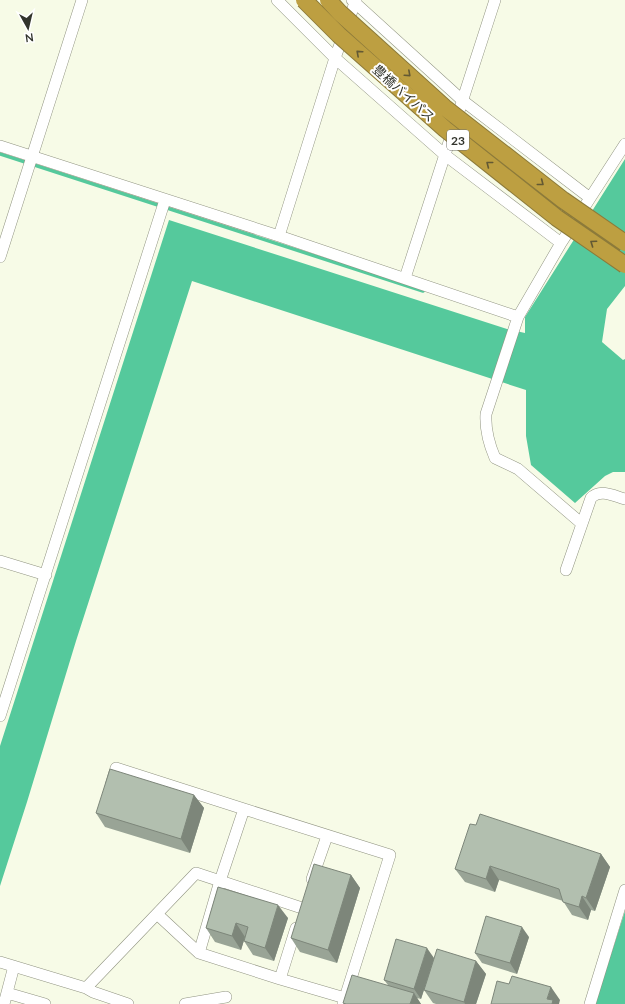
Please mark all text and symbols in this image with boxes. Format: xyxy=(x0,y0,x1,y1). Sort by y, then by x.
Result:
north arrow xyxy=(8,8,48,48)
text: N xyxy=(24,31,35,45)
one-way arrow xyxy=(356,51,363,58)
street label: 豊橋バイパス xyxy=(370,61,438,125)
one-way arrow xyxy=(403,69,411,77)
road number: 23 xyxy=(447,130,469,150)
one-way arrow xyxy=(487,162,494,169)
one-way arrow xyxy=(537,178,544,185)
one-way arrow xyxy=(590,240,597,248)

